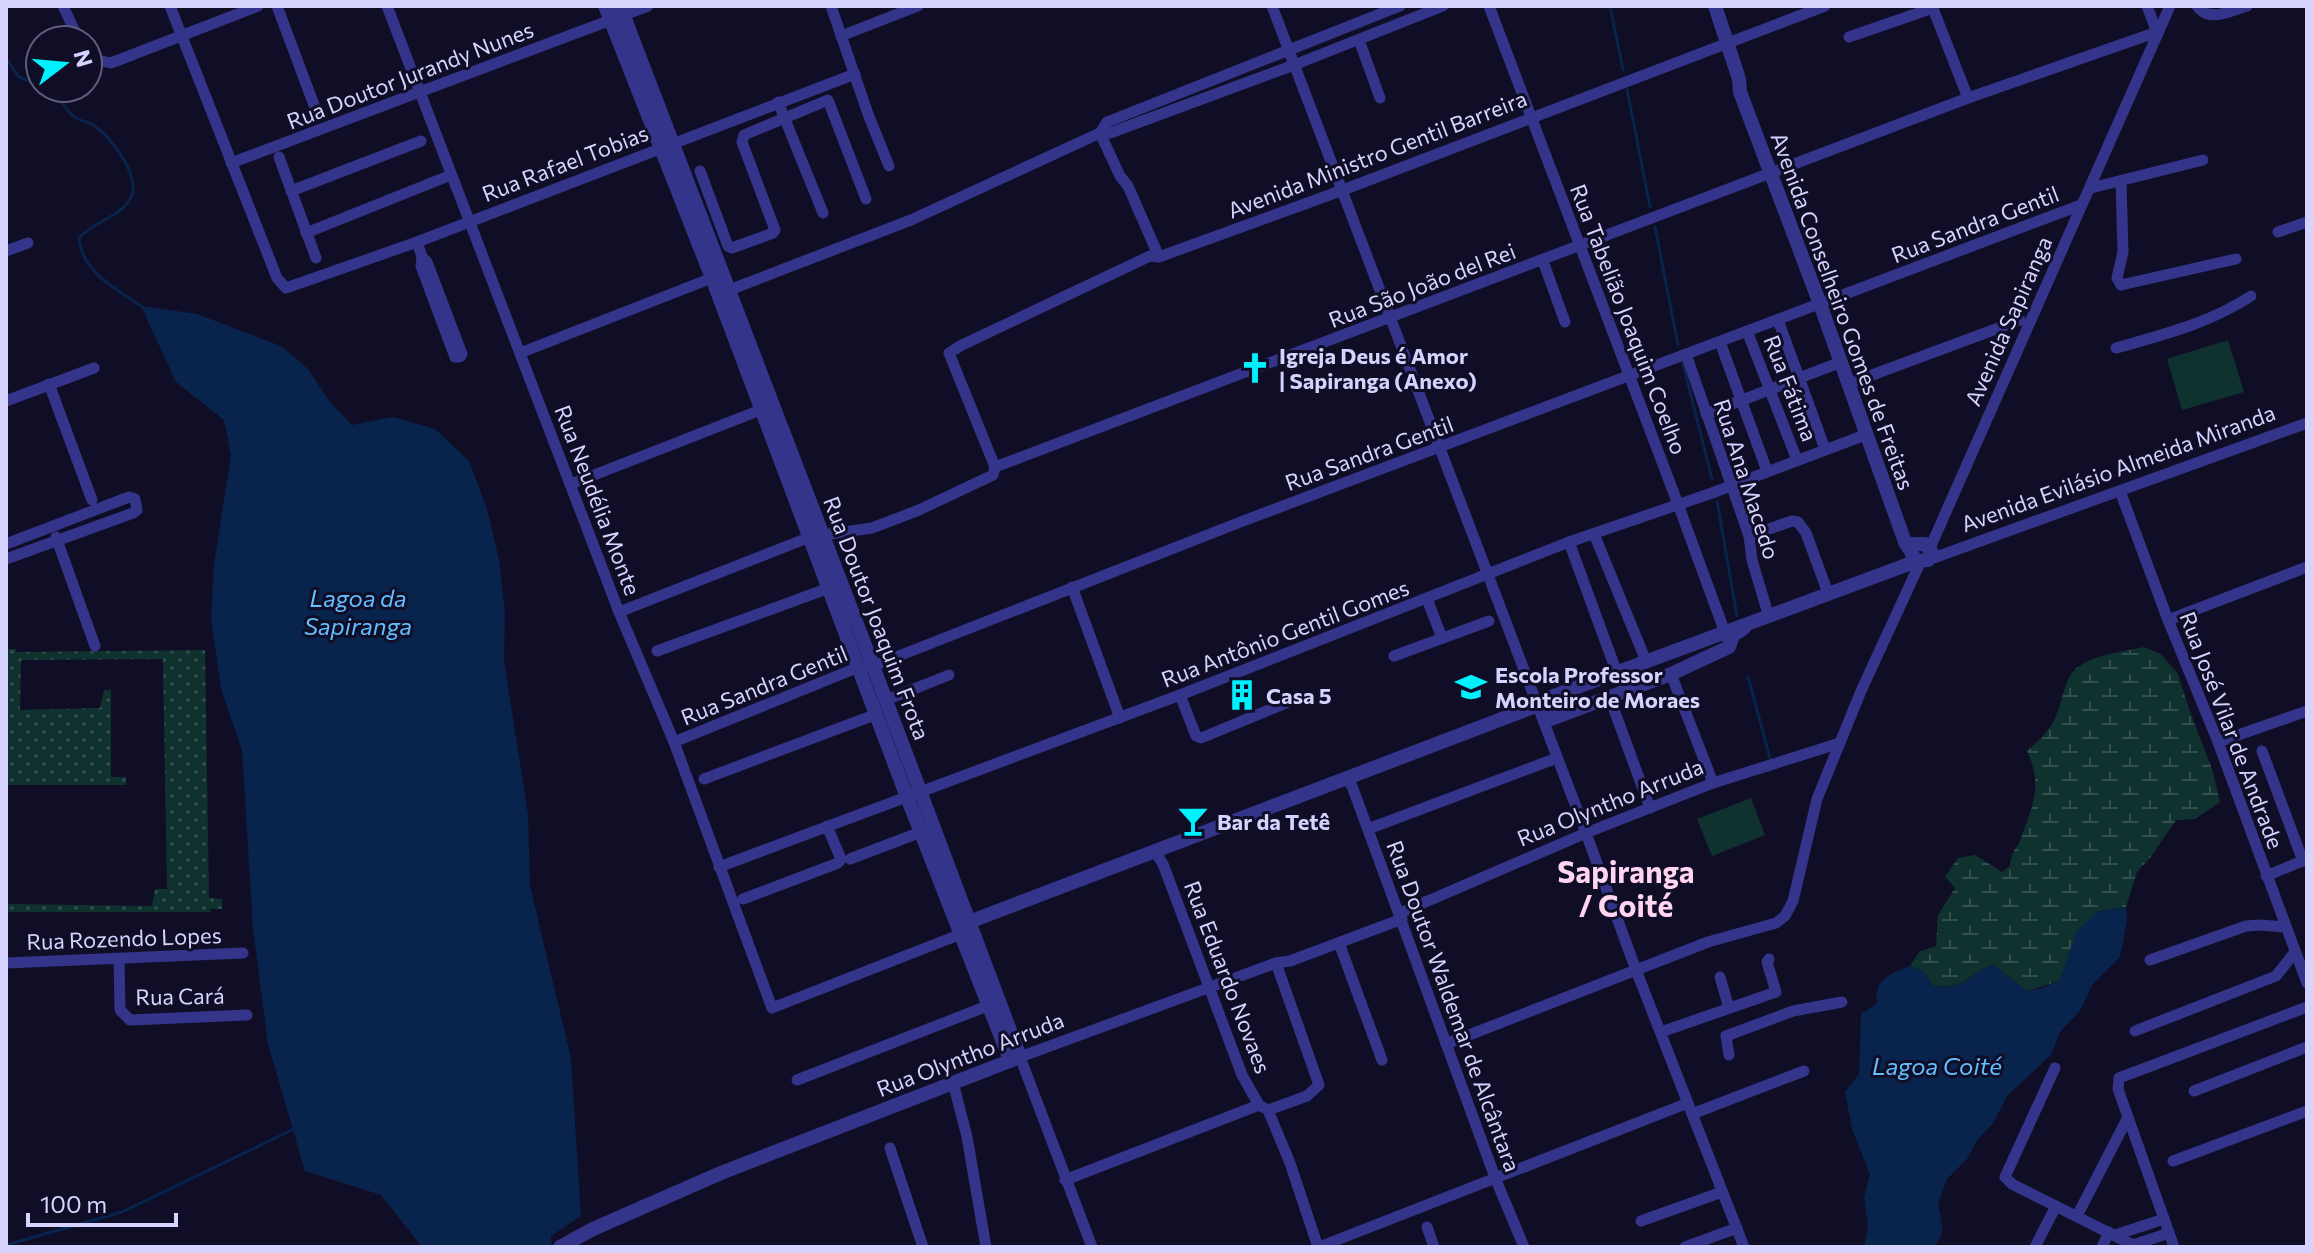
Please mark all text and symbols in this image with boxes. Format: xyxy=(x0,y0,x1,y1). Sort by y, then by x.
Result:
street label: Rua Doutor Jurandy Nunes xyxy=(283,15,537,135)
north arrow xyxy=(24,24,104,104)
text: N xyxy=(68,47,99,70)
street label: Avenida Ministro Gentil Barreira xyxy=(1224,84,1530,224)
street label: Rua Rafael Tobias xyxy=(478,119,652,207)
street label: Avenida Conselheiro Gomes de Freitas xyxy=(1766,129,1920,493)
street label: Rua Tabelião Joaquim Coelho xyxy=(1565,180,1693,458)
street label: Rua Sandra Gentil xyxy=(1887,180,2063,268)
street label: Avenida Sapiranga xyxy=(1959,232,2057,410)
street label: Rua São João del Rei xyxy=(1325,237,1519,333)
street label: Rua Fátima xyxy=(1758,331,1824,445)
place label: Igreja Deus é Amor | Sapiranga (Anexo) xyxy=(1279,342,1477,394)
church icon: Igreja Deus é Amor | Sapiranga (Anexo) xyxy=(1238,351,1272,385)
street label: Rua Ana Macedo xyxy=(1708,395,1786,563)
street label: Avenida Evilásio Almeida Miranda xyxy=(1957,398,2279,538)
street label: Rua Neudélia Monte xyxy=(549,401,647,599)
street label: Rua Sandra Gentil xyxy=(1281,410,1457,496)
street label: Rua Doutor Joaquim Frota xyxy=(818,492,936,744)
street label: Rua Antônio Gentil Gomes xyxy=(1157,573,1413,693)
water label: Lagoa da Sapiranga xyxy=(304,583,412,640)
street label: Rua José Vilar de Andrade xyxy=(2174,608,2290,852)
street label: Rua Sandra Gentil xyxy=(677,639,851,731)
place label: Escola Professor Monteiro de Moraes xyxy=(1495,661,1700,713)
school or university icon: Escola Professor Monteiro de Moraes xyxy=(1454,670,1488,704)
building icon: Casa 5 xyxy=(1225,678,1259,712)
place label: Casa 5 xyxy=(1266,682,1332,709)
street label: Rua Olyntho Arruda xyxy=(1513,752,1707,852)
bar icon: Bar da Tetê xyxy=(1176,804,1210,838)
place label: Bar da Tetê xyxy=(1217,808,1330,835)
street label: Rua Doutor Waldemar de Alcântara xyxy=(1381,837,1527,1175)
district label: Sapiranga / Coité xyxy=(1557,852,1695,923)
street label: Rua Eduardo Novaes xyxy=(1179,877,1277,1077)
street label: Rua Rozendo Lopes xyxy=(26,921,222,955)
street label: Rua Cará xyxy=(135,982,225,1010)
street label: Rua Olyntho Arruda xyxy=(873,1006,1067,1102)
water label: Lagoa Coité xyxy=(1872,1051,2003,1080)
scale bar xyxy=(28,1177,176,1227)
text: 100 m xyxy=(40,1189,107,1218)

